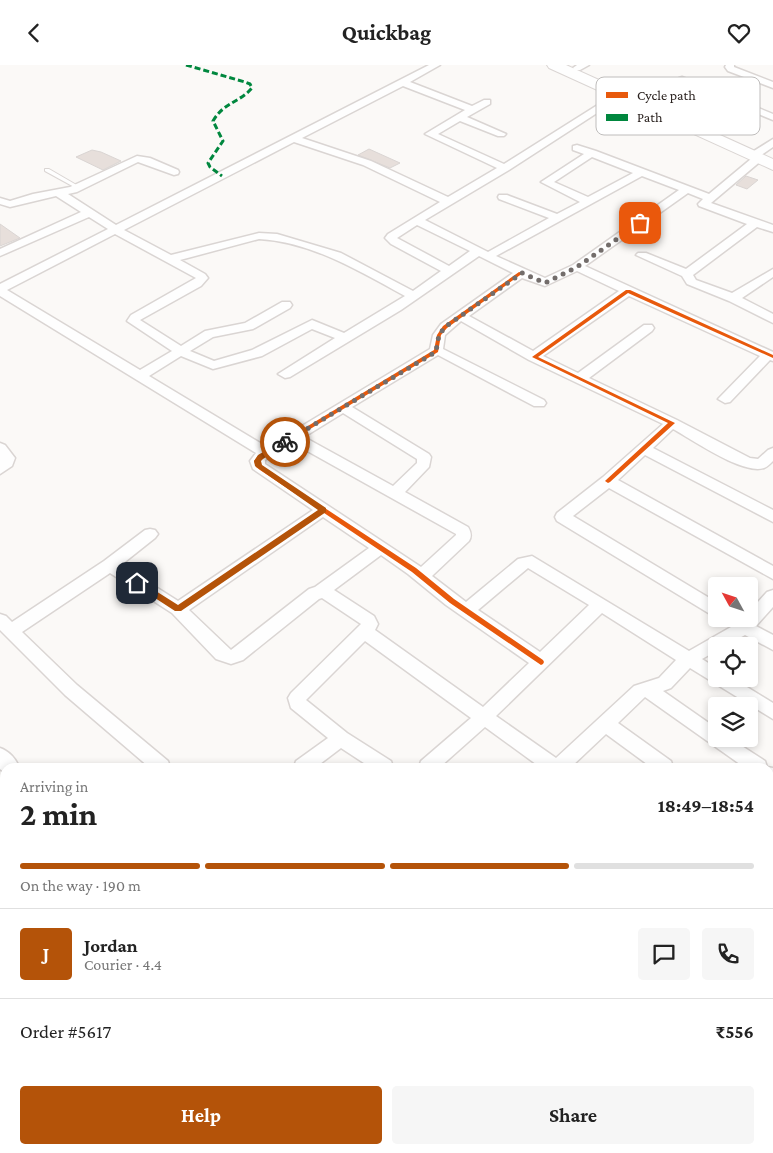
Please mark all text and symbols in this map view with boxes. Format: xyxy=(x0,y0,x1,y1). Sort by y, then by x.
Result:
icon: back xyxy=(20,19,48,47)
icon: heart xyxy=(725,19,753,47)
text: Quickbag xyxy=(342,20,431,45)
legend xyxy=(596,77,760,135)
text: Cycle path xyxy=(637,87,696,103)
text: Path xyxy=(637,109,663,125)
pin xyxy=(619,202,661,244)
icon: bag xyxy=(626,209,654,237)
courier xyxy=(260,417,310,467)
icon: bike xyxy=(271,428,299,456)
pin xyxy=(116,562,158,604)
icon: home xyxy=(123,569,151,597)
north arrow xyxy=(708,577,758,627)
map controls xyxy=(708,577,758,747)
button: locate xyxy=(708,637,758,687)
button: layers xyxy=(708,697,758,747)
text: Arriving in xyxy=(20,778,88,795)
text: 18:49–18:54 xyxy=(658,795,754,816)
text: 2 min xyxy=(20,796,97,832)
text: On the way · 190 m xyxy=(20,877,141,894)
button: chat xyxy=(638,928,690,980)
button: phone xyxy=(702,928,754,980)
text: Jordan xyxy=(84,935,138,956)
text: J xyxy=(43,943,49,964)
text: Courier · 4.4 xyxy=(84,956,162,973)
text: Order #5617 xyxy=(20,1021,111,1042)
text: ₹556 xyxy=(715,1021,754,1042)
button: Help xyxy=(20,1086,382,1144)
button: Share xyxy=(392,1086,754,1144)

